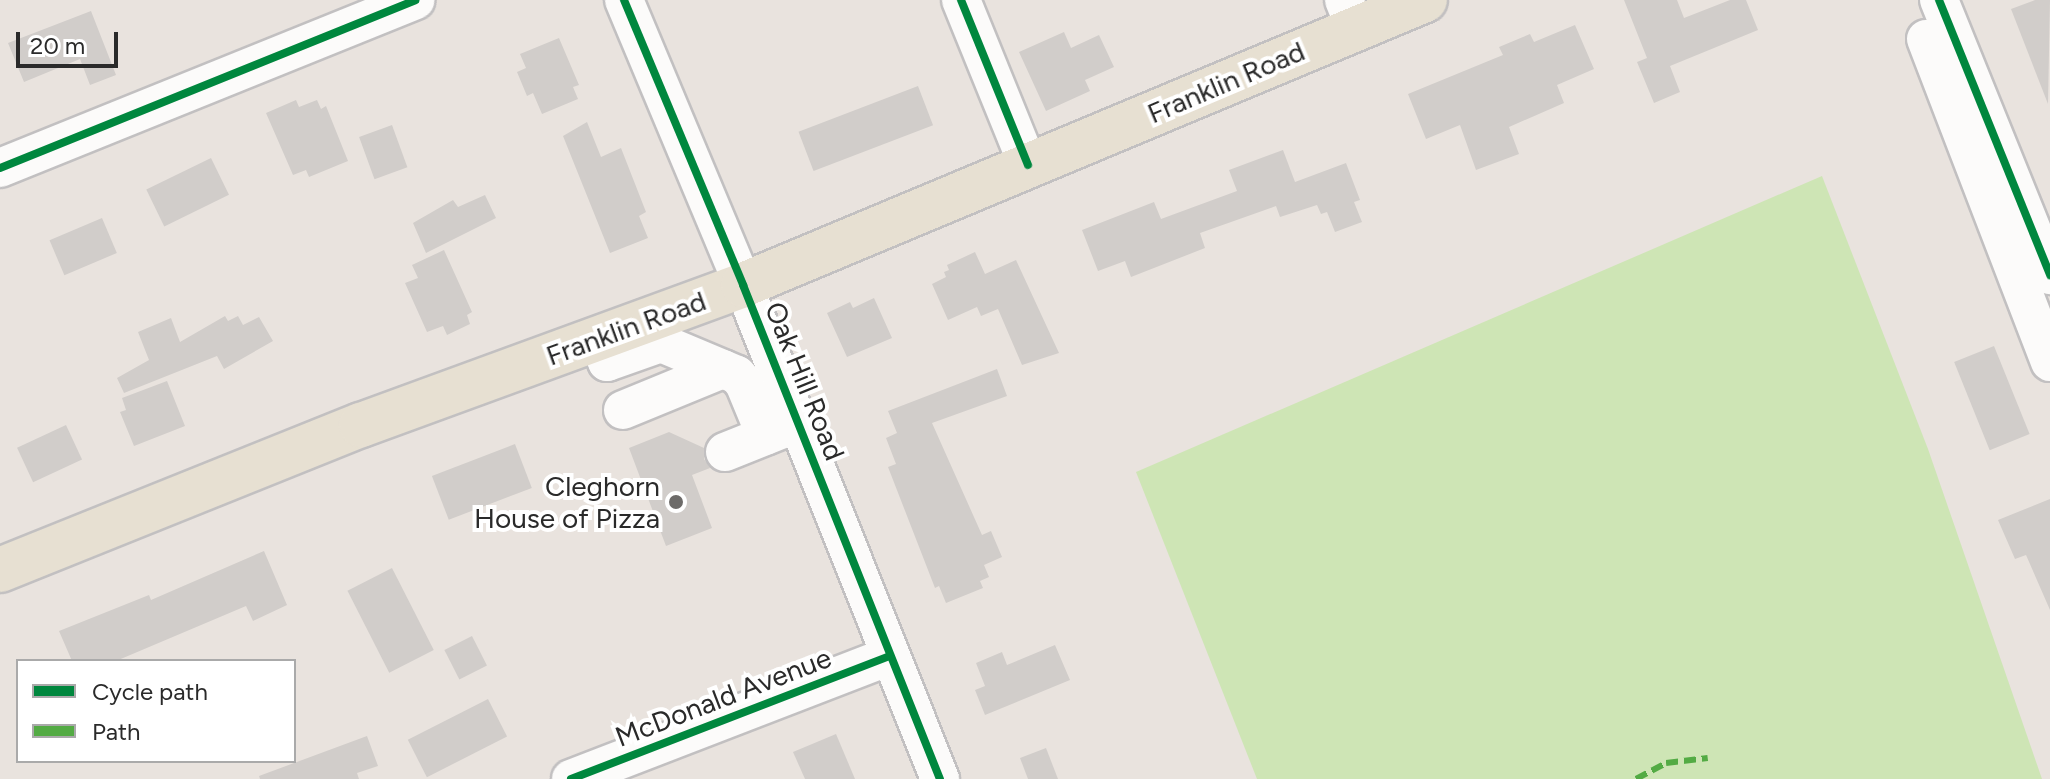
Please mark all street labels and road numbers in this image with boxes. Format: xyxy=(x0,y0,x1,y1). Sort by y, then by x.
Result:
street label: Franklin Road xyxy=(1142,34,1310,130)
street label: Franklin Road xyxy=(542,284,710,372)
street label: Oak Hill Road xyxy=(758,297,852,465)
street label: McDonald Avenue xyxy=(610,640,836,754)

